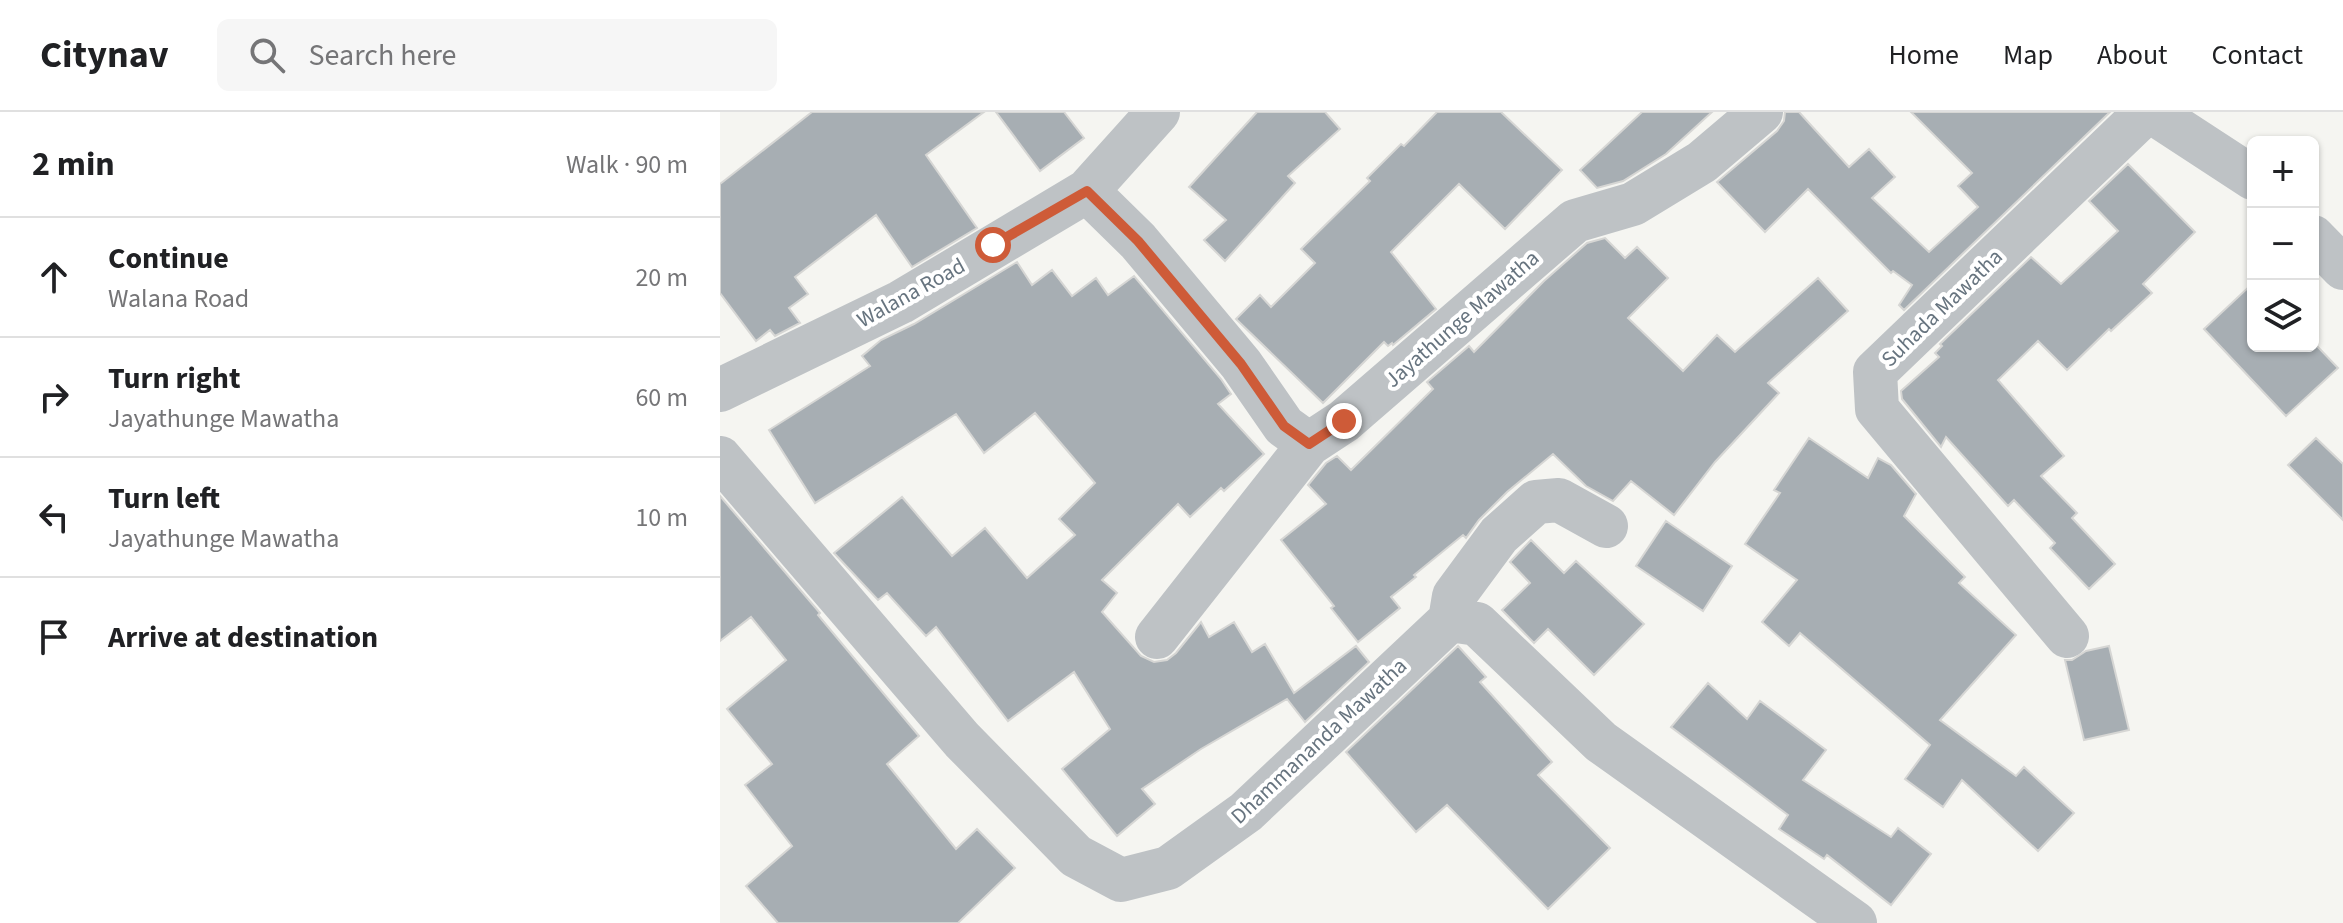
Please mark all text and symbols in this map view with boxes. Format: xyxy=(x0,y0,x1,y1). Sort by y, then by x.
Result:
search box xyxy=(217,19,777,91)
text: Citynav xyxy=(40,28,169,82)
icon: search xyxy=(245,33,289,77)
text: Search here xyxy=(309,34,457,77)
text: Home xyxy=(1888,35,1959,75)
text: Map xyxy=(2003,35,2053,75)
text: About xyxy=(2097,35,2168,75)
text: Contact xyxy=(2212,35,2303,75)
map controls xyxy=(2247,136,2319,352)
button: + xyxy=(2247,136,2319,208)
text: 2 min xyxy=(32,140,115,189)
text: Walk · 90 m xyxy=(566,146,688,183)
button: − xyxy=(2247,208,2319,280)
route start xyxy=(975,227,1011,263)
text: Continue xyxy=(108,237,229,280)
street label: Suhada Mawatha xyxy=(1874,241,2010,375)
street label: Jayathunge Mawatha xyxy=(1378,243,1546,395)
street label: Walana Road xyxy=(851,250,971,336)
icon: ahead xyxy=(32,255,76,299)
text: 20 m xyxy=(635,259,688,296)
text: Walana Road xyxy=(108,280,249,317)
button: layers xyxy=(2247,280,2319,352)
text: Turn right xyxy=(108,357,240,400)
icon: right xyxy=(32,375,76,419)
text: 60 m xyxy=(635,379,688,416)
text: Jayathunge Mawatha xyxy=(108,400,339,437)
route end xyxy=(1326,403,1362,439)
text: Turn left xyxy=(108,477,220,520)
icon: left xyxy=(32,495,76,539)
text: 10 m xyxy=(635,499,688,536)
text: Jayathunge Mawatha xyxy=(108,520,339,557)
icon: arrive xyxy=(32,615,76,659)
text: Arrive at destination xyxy=(108,616,378,659)
street label: Dhammananda Mawatha xyxy=(1224,651,1414,831)

